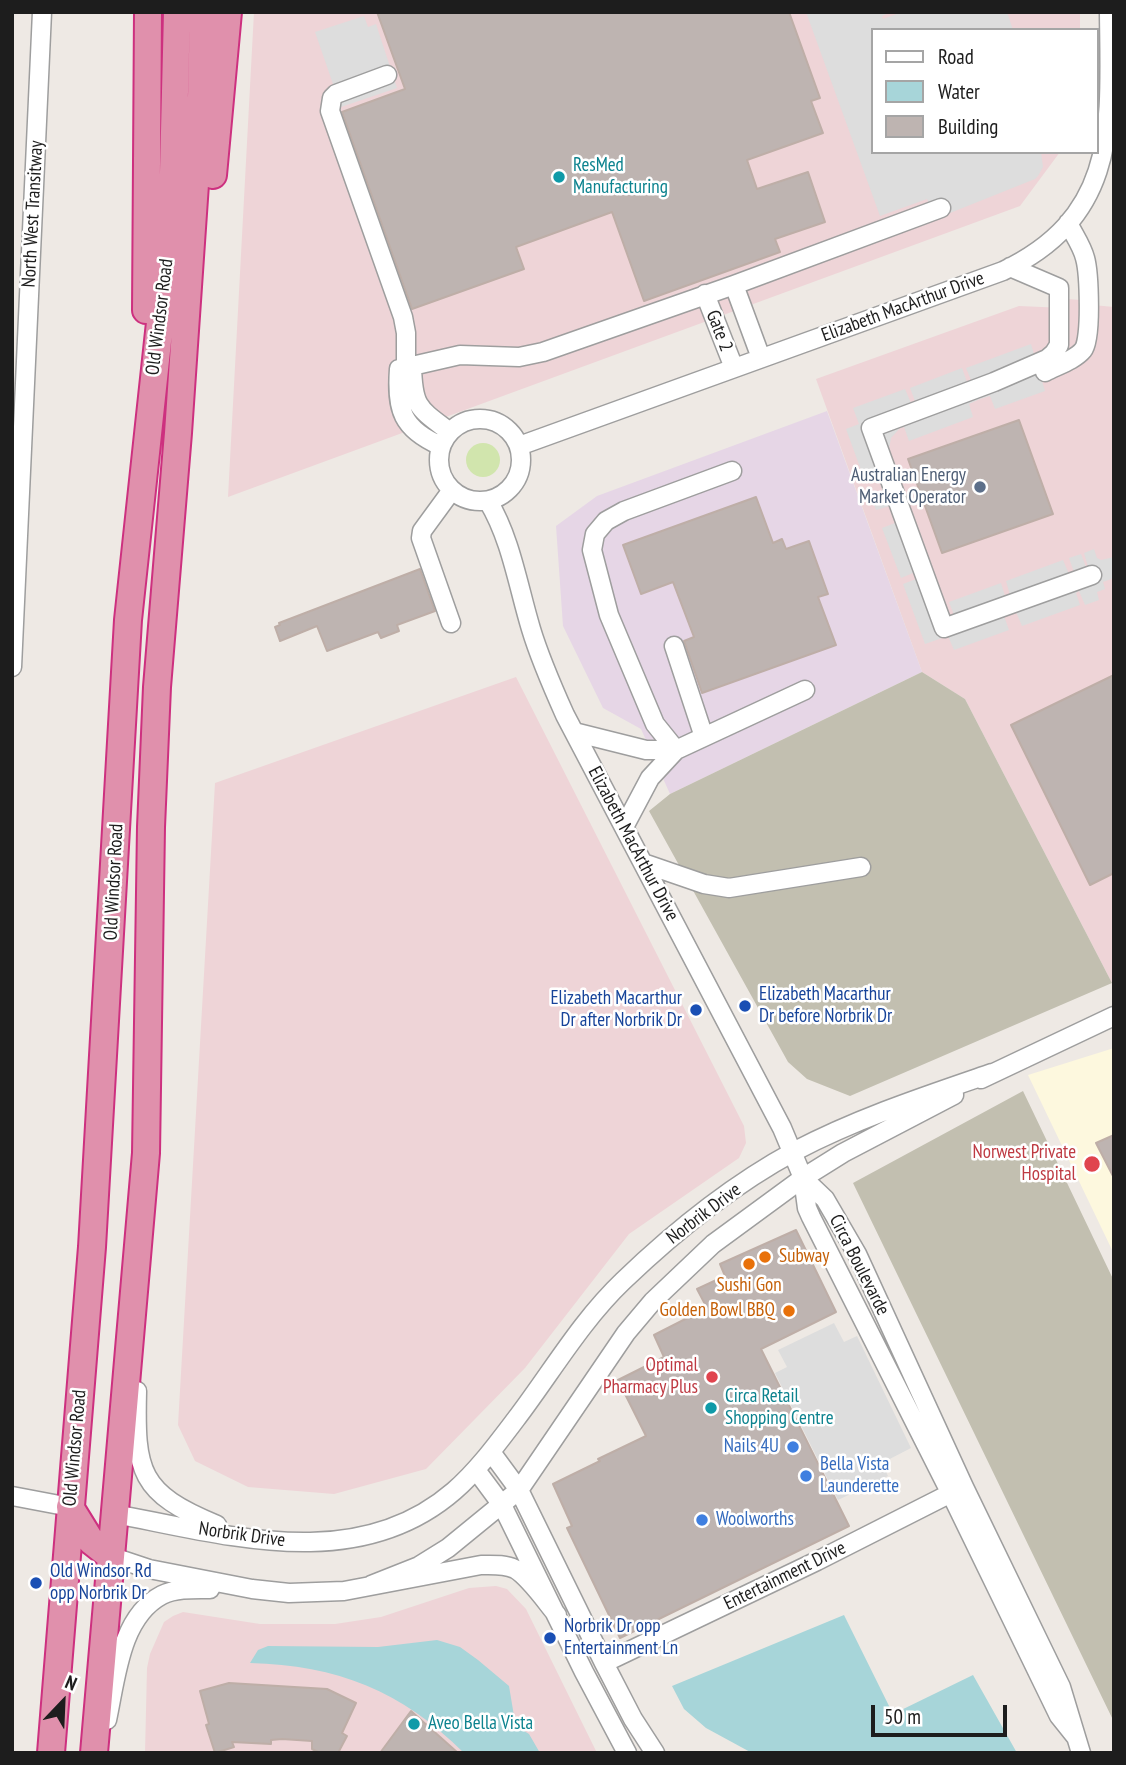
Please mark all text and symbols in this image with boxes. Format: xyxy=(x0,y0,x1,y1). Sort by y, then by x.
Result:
legend xyxy=(870,28,1098,154)
text: Road xyxy=(938,43,974,70)
text: Water xyxy=(938,78,980,105)
text: Building xyxy=(938,113,998,140)
street label: North West Transitway xyxy=(18,140,48,288)
place label: ResMed Manufacturing xyxy=(573,155,668,199)
marker: ResMed Manufacturing xyxy=(551,169,567,185)
street label: Old Windsor Road xyxy=(142,258,178,376)
street label: Elizabeth MacArthur Drive xyxy=(818,267,988,347)
street label: Gate 2 xyxy=(701,307,737,355)
place label: Australian Energy Market Operator xyxy=(851,465,966,509)
marker: Australian Energy Market Operator xyxy=(972,479,988,495)
street label: Elizabeth MacArthur Drive xyxy=(583,763,683,925)
street label: Old Windsor Road xyxy=(100,823,128,941)
place label: Elizabeth Macarthur Dr before Norbrik Dr xyxy=(759,984,892,1028)
place label: Elizabeth Macarthur Dr after Norbrik Dr xyxy=(550,988,682,1032)
marker: Elizabeth Macarthur Dr before Norbrik Dr xyxy=(737,998,753,1014)
marker: Elizabeth Macarthur Dr after Norbrik Dr xyxy=(688,1002,704,1018)
place label: Norwest Private Hospital xyxy=(973,1142,1076,1186)
marker: Norwest Private Hospital xyxy=(1082,1154,1102,1174)
street label: Norbrik Drive xyxy=(662,1179,746,1249)
street label: Circa Boulevarde xyxy=(824,1211,894,1319)
place label: Subway xyxy=(779,1246,829,1268)
marker: Subway xyxy=(757,1249,773,1265)
marker: Sushi Gon xyxy=(741,1256,757,1272)
place label: Sushi Gon xyxy=(716,1275,782,1297)
place label: Golden Bowl BBQ xyxy=(660,1300,775,1322)
marker: Golden Bowl BBQ xyxy=(781,1303,797,1319)
place label: Optimal Pharmacy Plus xyxy=(603,1355,698,1399)
marker: Optimal Pharmacy Plus xyxy=(704,1369,720,1385)
place label: Circa Retail Shopping Centre xyxy=(725,1386,834,1430)
street label: Old Windsor Road xyxy=(59,1389,91,1507)
marker: Circa Retail Shopping Centre xyxy=(703,1400,719,1416)
place label: Nails 4U xyxy=(724,1436,779,1458)
marker: Nails 4U xyxy=(785,1439,801,1455)
place label: Bella Vista Launderette xyxy=(820,1454,899,1498)
marker: Bella Vista Launderette xyxy=(798,1468,814,1484)
place label: Woolworths xyxy=(716,1509,794,1531)
marker: Woolworths xyxy=(694,1512,710,1528)
street label: Norbrik Drive xyxy=(197,1518,287,1552)
street label: Entertainment Drive xyxy=(720,1537,850,1615)
place label: Old Windsor Rd opp Norbrik Dr xyxy=(50,1561,152,1605)
marker: Old Windsor Rd opp Norbrik Dr xyxy=(28,1575,44,1591)
place label: Norbrik Dr opp Entertainment Ln xyxy=(564,1616,678,1660)
marker: Norbrik Dr opp Entertainment Ln xyxy=(542,1630,558,1646)
north arrow xyxy=(28,1667,98,1737)
text: N xyxy=(62,1670,81,1696)
scale bar xyxy=(874,1692,1010,1736)
text: 50 m xyxy=(884,1703,921,1730)
place label: Aveo Bella Vista xyxy=(428,1713,533,1735)
marker: Aveo Bella Vista xyxy=(406,1716,422,1732)

